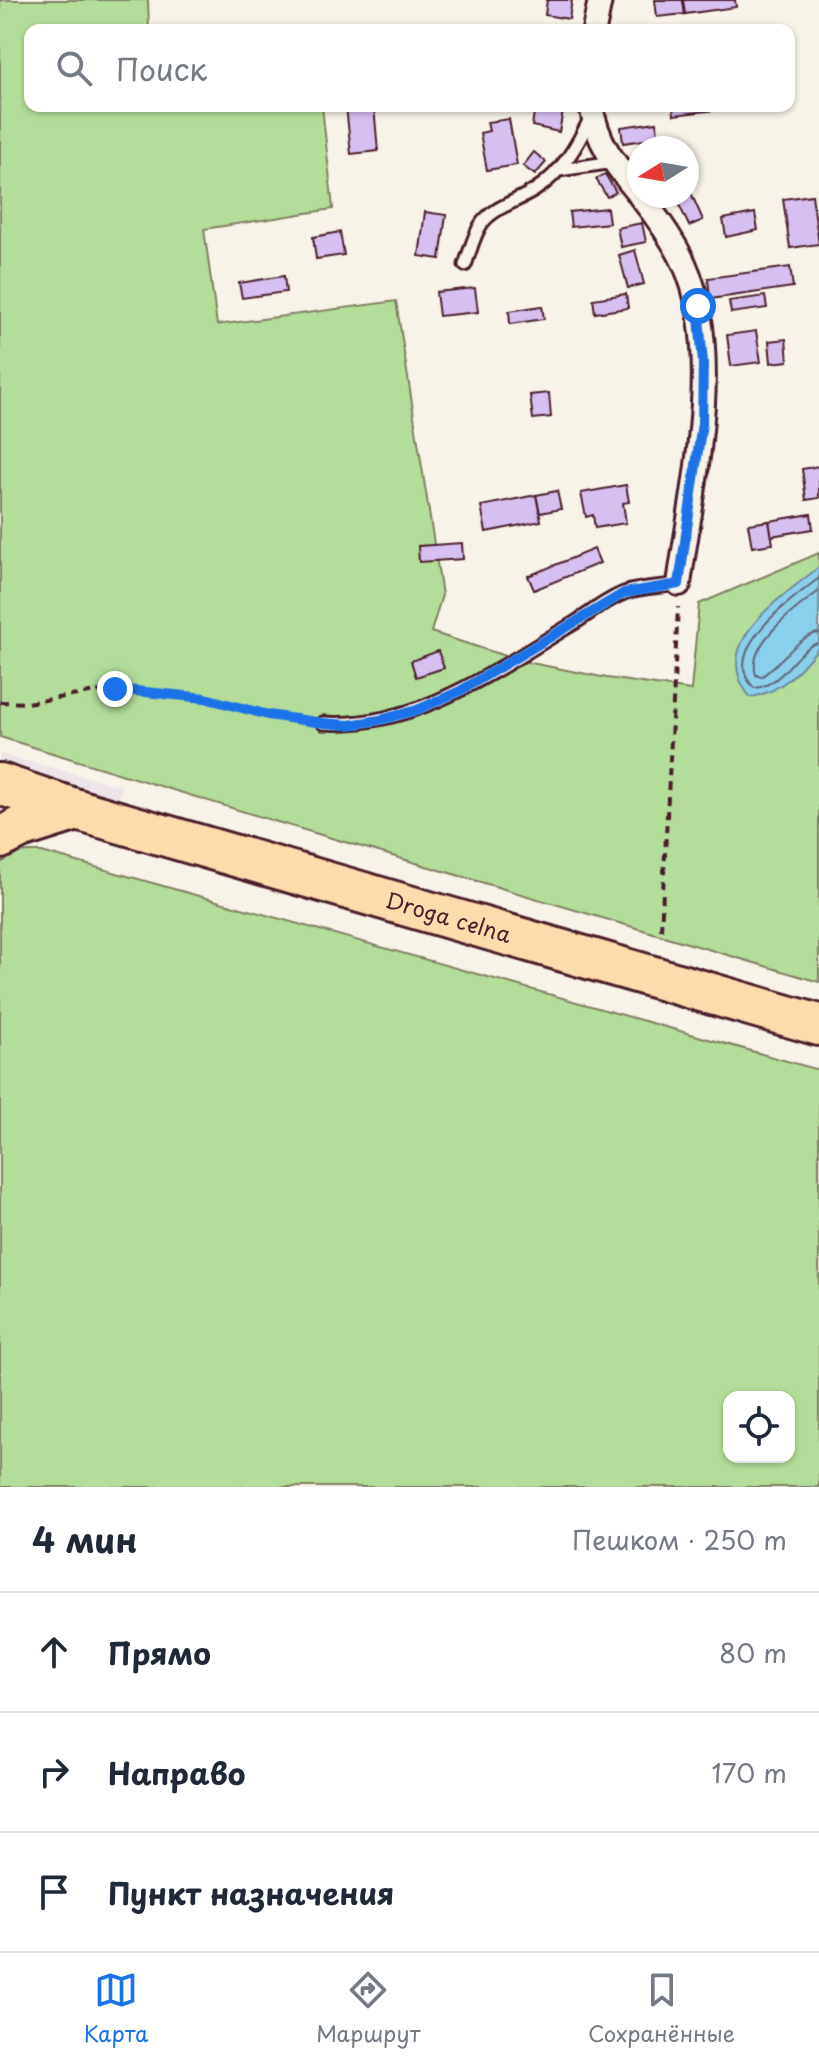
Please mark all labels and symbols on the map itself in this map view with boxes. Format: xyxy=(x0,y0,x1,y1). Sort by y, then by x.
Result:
north arrow xyxy=(627,136,699,208)
route start xyxy=(680,288,716,324)
route end xyxy=(97,671,133,707)
street label: Droga celna xyxy=(382,882,516,950)

